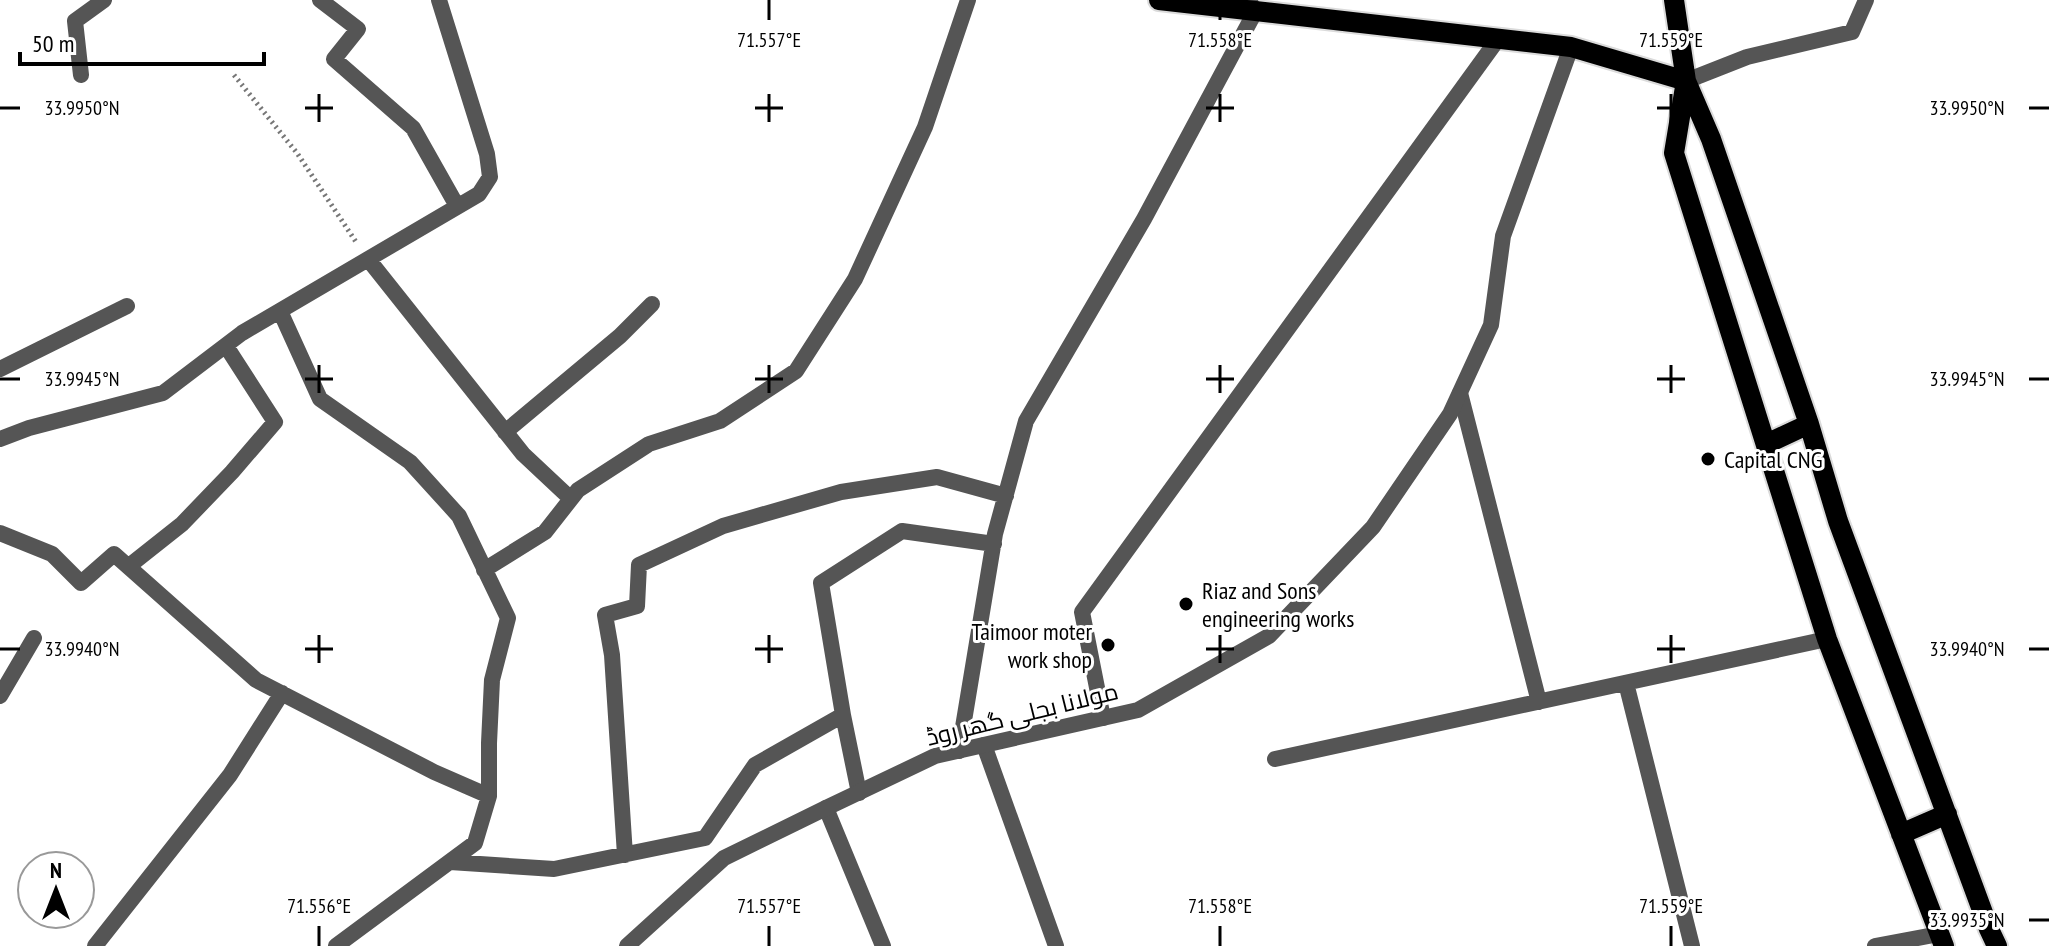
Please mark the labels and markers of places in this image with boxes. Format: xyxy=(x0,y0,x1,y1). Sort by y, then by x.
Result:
place label: Capital CNG xyxy=(1724,444,1823,475)
marker: Capital CNG xyxy=(1699,450,1717,468)
place label: Riaz and Sons engineering works xyxy=(1202,575,1354,634)
marker: Riaz and Sons engineering works xyxy=(1177,595,1195,613)
place label: Taimoor moter work shop xyxy=(972,616,1092,675)
marker: Taimoor moter work shop xyxy=(1099,636,1117,654)

